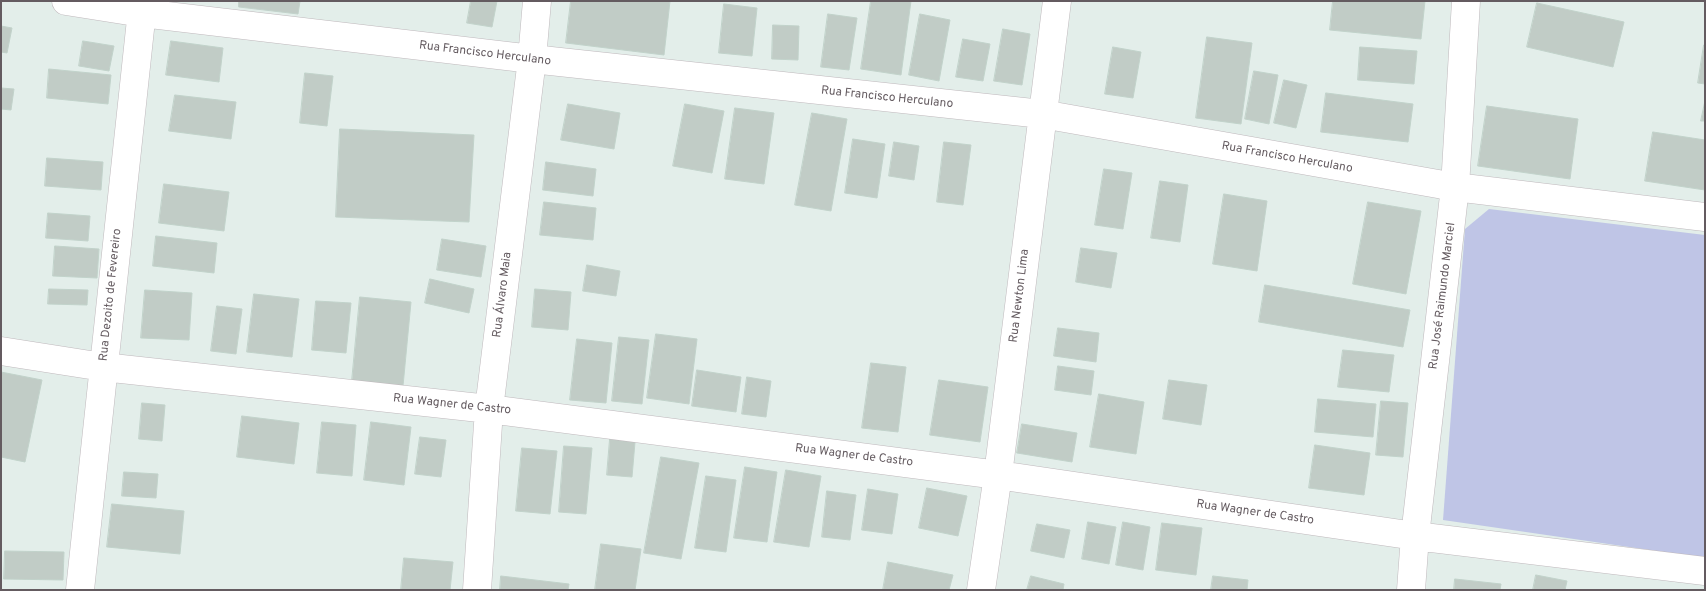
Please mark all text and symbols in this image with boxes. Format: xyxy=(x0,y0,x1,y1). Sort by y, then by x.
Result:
street label: Rua Francisco Herculano xyxy=(418,39,552,69)
street label: Rua Francisco Herculano xyxy=(820,84,954,112)
street label: Rua Francisco Herculano xyxy=(1220,139,1354,177)
street label: Rua José Raimundo Marciel xyxy=(1427,222,1459,370)
street label: Rua Dezoito de Fevereiro xyxy=(97,228,125,362)
street label: Rua Newton Lima xyxy=(1007,248,1033,344)
street label: Rua Álvaro Maia xyxy=(491,251,515,339)
street label: Rua Wagner de Castro xyxy=(392,392,512,418)
street label: Rua Wagner de Castro xyxy=(794,442,914,470)
street label: Rua Wagner de Castro xyxy=(1195,498,1315,528)

